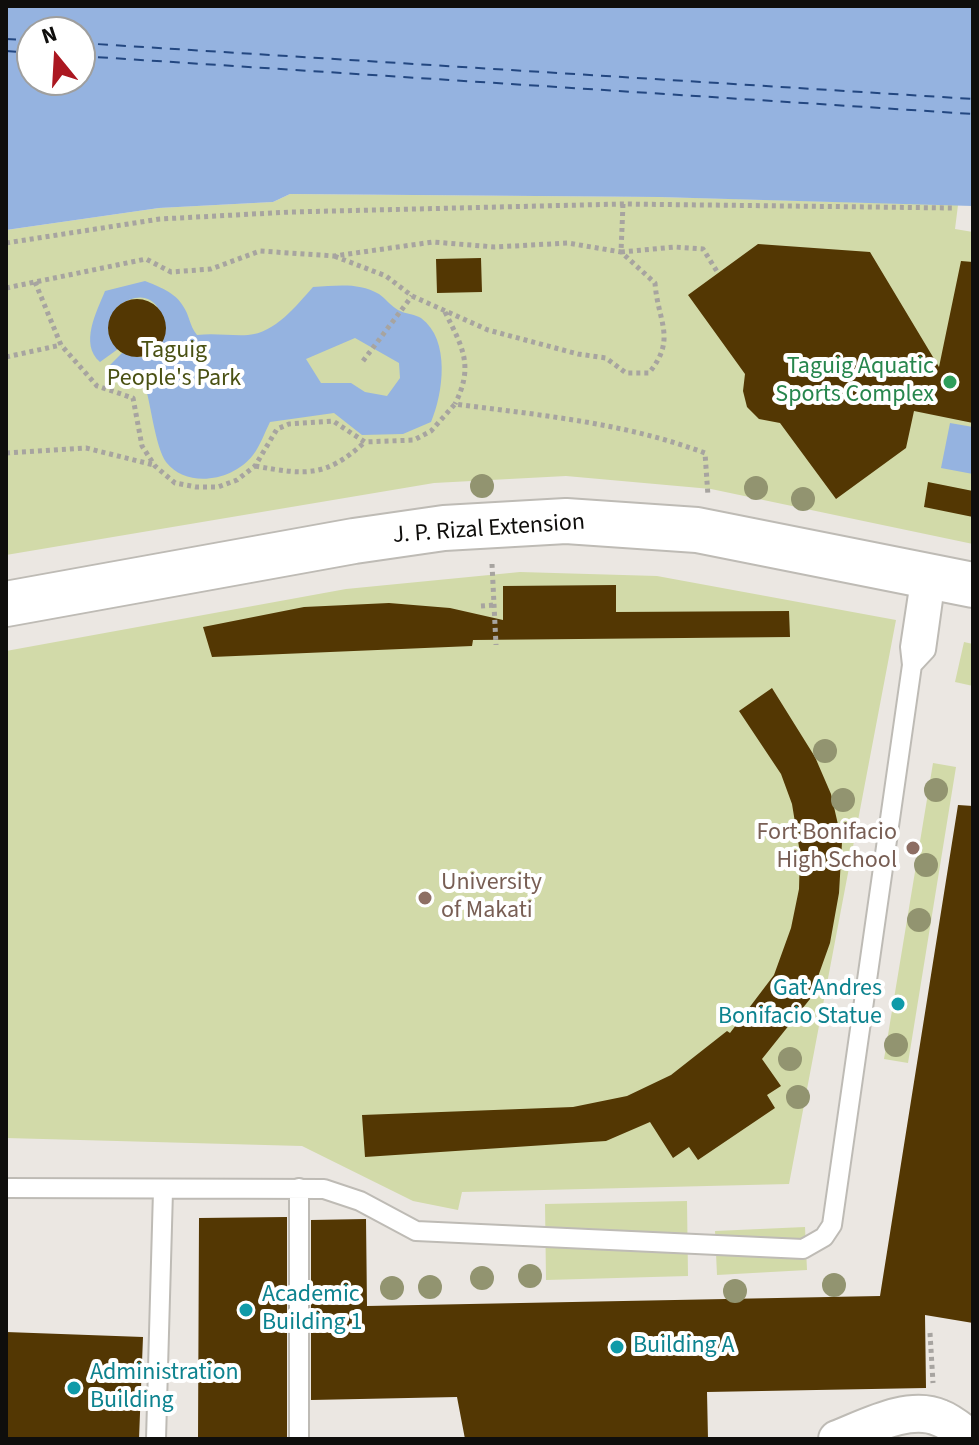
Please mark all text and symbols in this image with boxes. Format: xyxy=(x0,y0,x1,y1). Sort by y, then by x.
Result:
north arrow xyxy=(16,16,96,96)
text: N xyxy=(37,18,61,53)
park label: Taguig People's Park xyxy=(107,338,241,394)
place label: Taguig Aquatic Sports Complex xyxy=(775,354,934,410)
marker: Taguig Aquatic Sports Complex xyxy=(941,373,959,391)
street label: J. P. Rizal Extension xyxy=(392,509,586,551)
place label: Fort Bonifacio High School xyxy=(757,820,897,876)
marker: Fort Bonifacio High School xyxy=(904,839,922,857)
place label: University of Makati xyxy=(441,870,542,926)
marker: University of Makati xyxy=(416,889,434,907)
place label: Gat Andres Bonifacio Statue xyxy=(718,976,882,1032)
marker: Gat Andres Bonifacio Statue xyxy=(889,995,907,1013)
place label: Academic Building 1 xyxy=(262,1282,362,1338)
marker: Academic Building 1 xyxy=(237,1301,255,1319)
place label: Building A xyxy=(633,1333,734,1361)
marker: Building A xyxy=(608,1338,626,1356)
place label: Administration Building xyxy=(90,1360,239,1416)
marker: Administration Building xyxy=(65,1379,83,1397)

